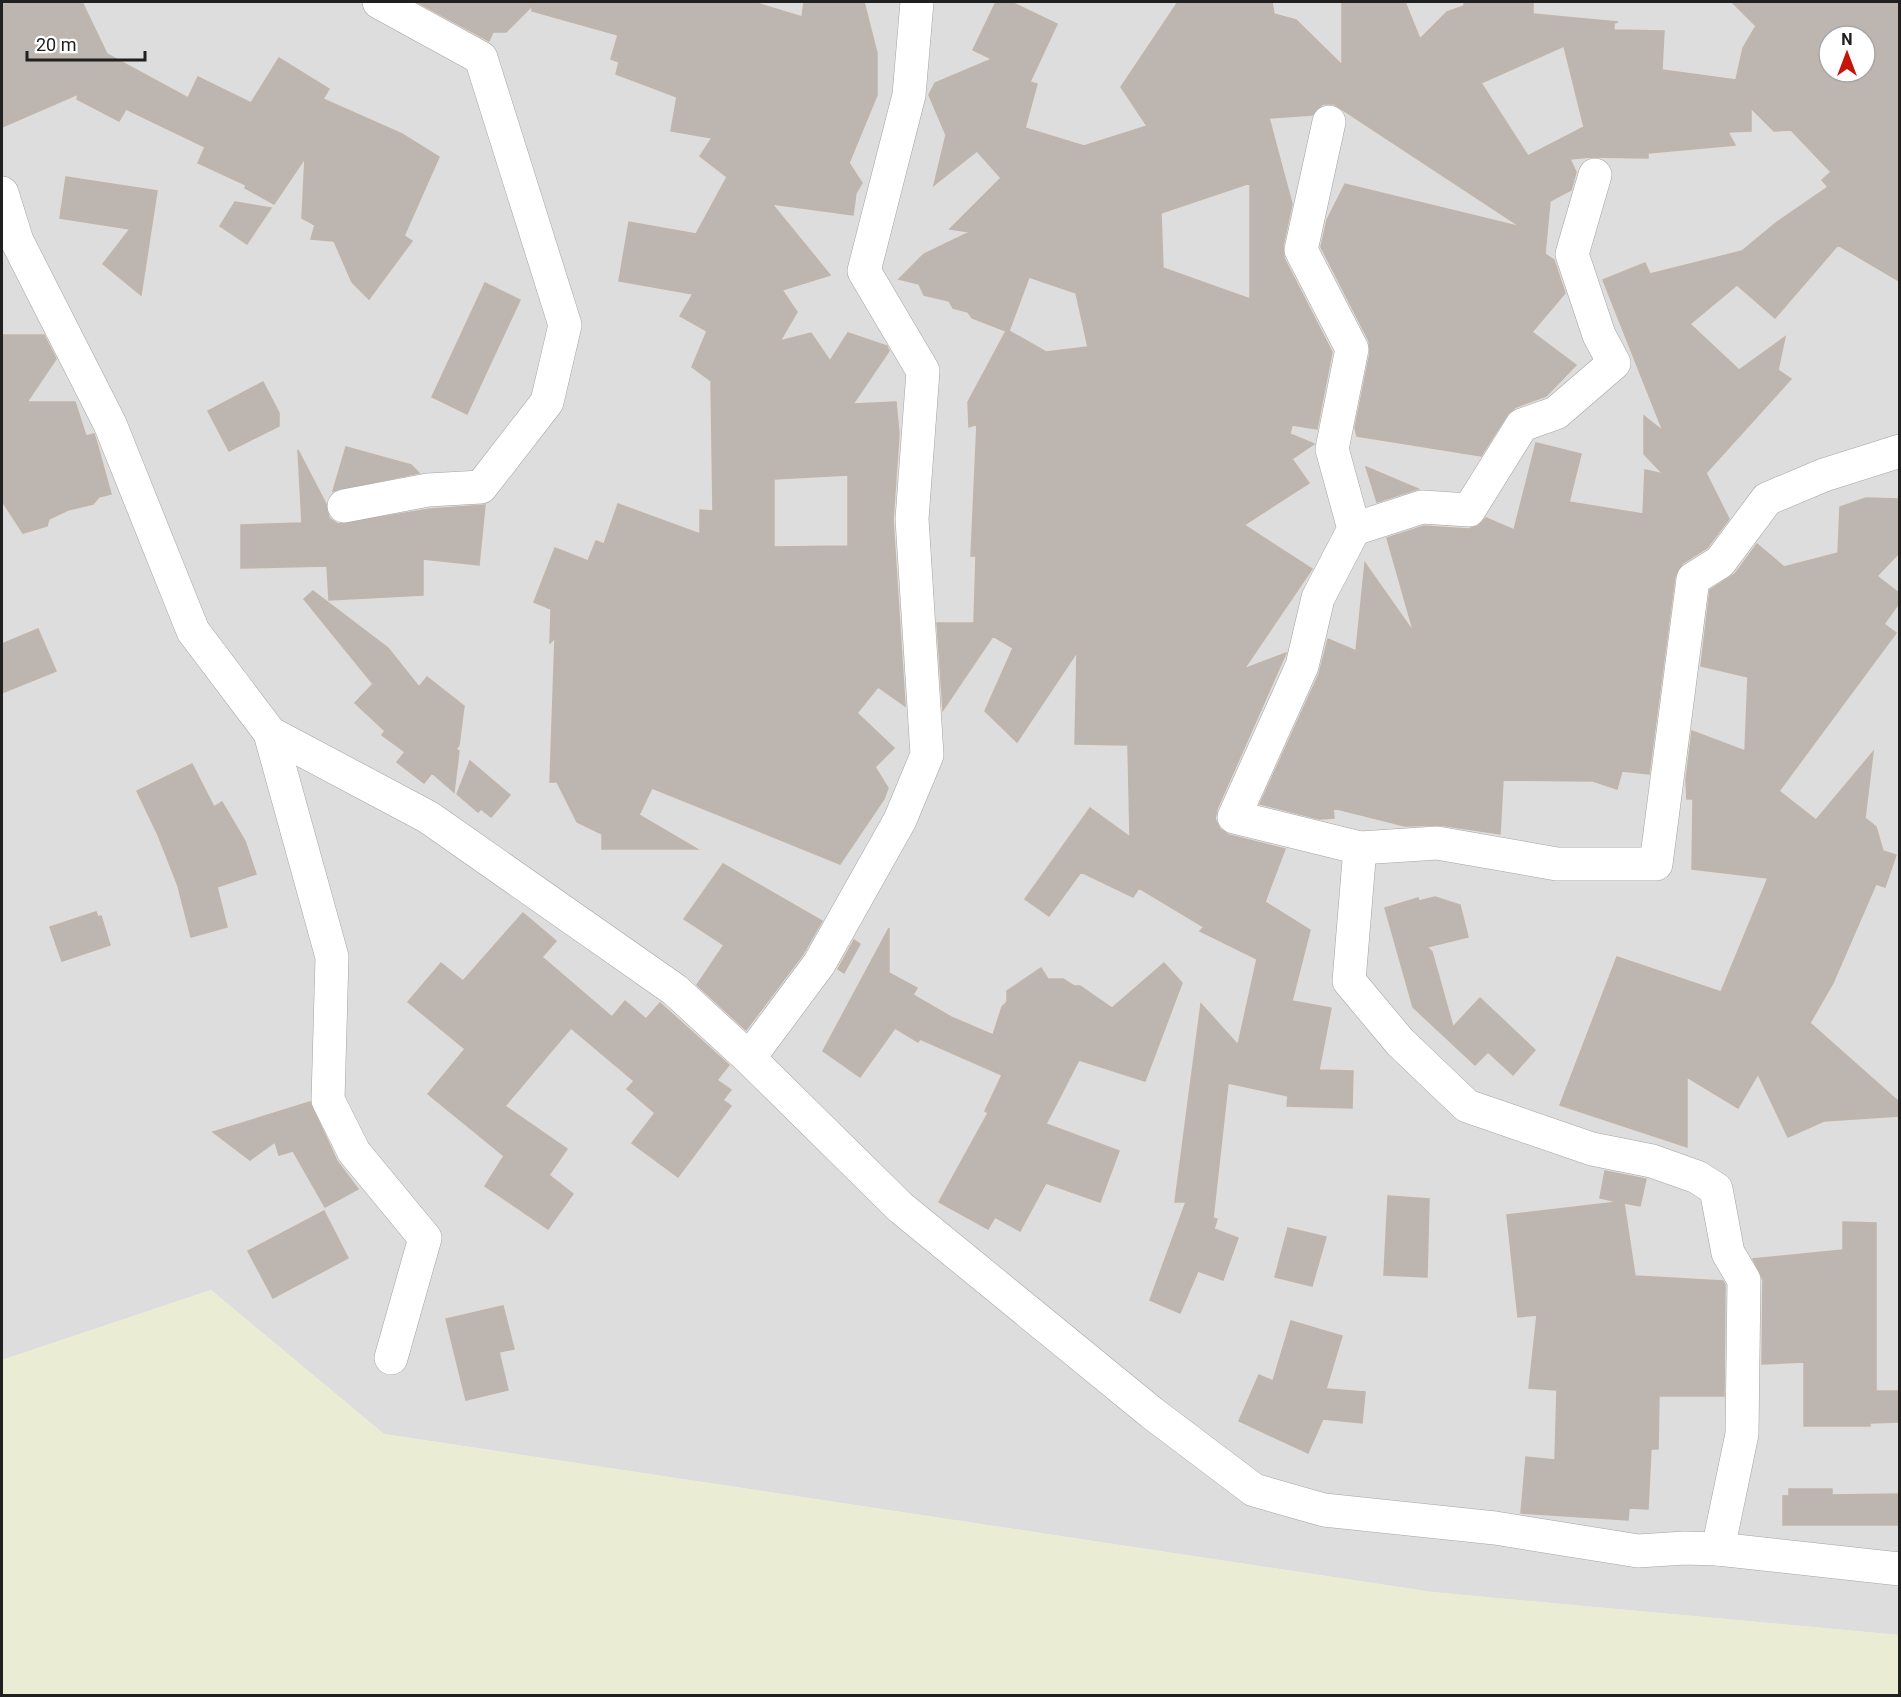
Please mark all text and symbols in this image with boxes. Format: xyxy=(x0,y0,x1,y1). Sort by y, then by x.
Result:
scale bar xyxy=(27,24,146,62)
north arrow xyxy=(1817,24,1877,84)
text: N xyxy=(1841,30,1853,49)
text: 20 m xyxy=(36,34,76,55)

